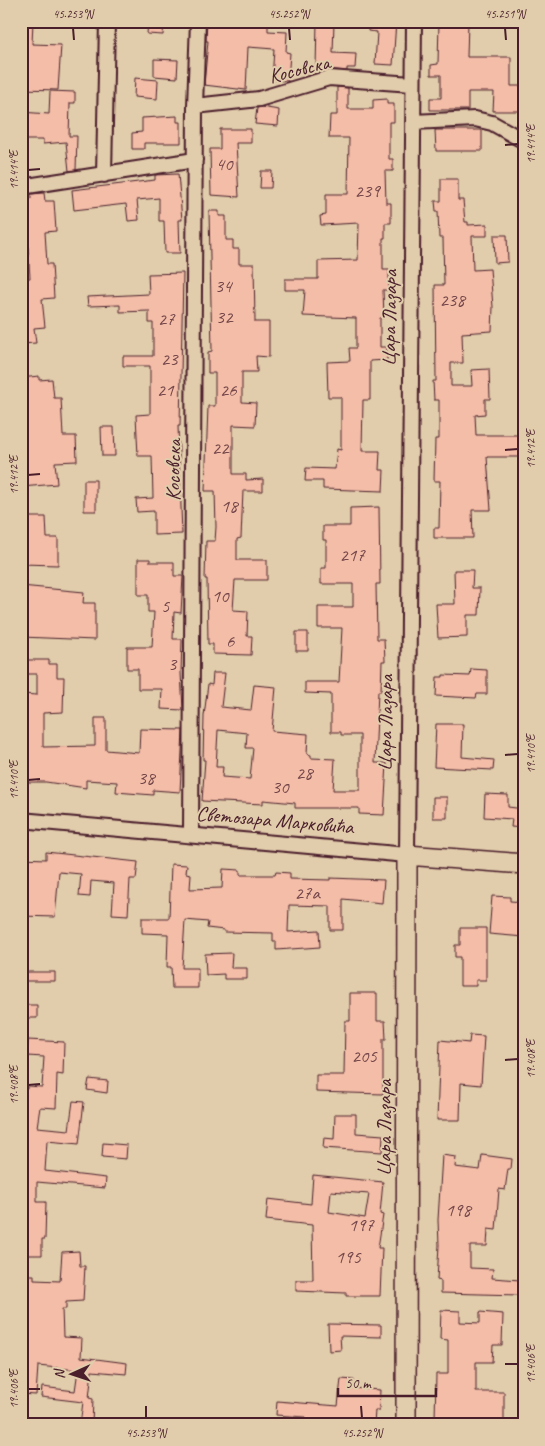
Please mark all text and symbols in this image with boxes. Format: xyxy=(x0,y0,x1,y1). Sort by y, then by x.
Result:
text: 45.253°N xyxy=(53,6,95,22)
text: 45.252°N xyxy=(269,6,311,22)
text: 45.251°N xyxy=(485,6,527,22)
street label: Косовска xyxy=(266,48,335,89)
text: 19.414°E xyxy=(523,123,539,164)
text: 19.414°E xyxy=(6,149,22,190)
house number: 40 xyxy=(215,152,234,176)
house number: 239 xyxy=(354,179,381,203)
street label: Цара Лазара xyxy=(375,268,403,367)
house number: 34 xyxy=(214,274,234,298)
house number: 238 xyxy=(439,288,467,312)
house number: 32 xyxy=(215,305,234,329)
house number: 27 xyxy=(157,307,176,331)
house number: 23 xyxy=(160,347,179,371)
house number: 21 xyxy=(156,378,175,402)
house number: 26 xyxy=(219,378,238,402)
text: 19.412°E xyxy=(523,428,539,469)
house number: 22 xyxy=(211,436,230,460)
street label: Косовска xyxy=(160,437,186,501)
text: 19.412°E xyxy=(6,454,22,495)
house number: 18 xyxy=(220,494,240,518)
house number: 217 xyxy=(339,543,366,567)
house number: 10 xyxy=(211,584,230,608)
house number: 5 xyxy=(161,594,171,618)
house number: 6 xyxy=(226,629,236,653)
house number: 3 xyxy=(168,652,178,676)
street label: Цара Лазара xyxy=(371,673,399,772)
text: 19.410°E xyxy=(523,733,539,774)
text: 19.410°E xyxy=(6,759,22,800)
house number: 28 xyxy=(295,761,315,785)
house number: 38 xyxy=(137,766,157,790)
house number: 30 xyxy=(271,775,290,799)
street label: Светозара Марковића xyxy=(195,800,356,840)
house number: 27a xyxy=(294,881,321,905)
text: 19.408°E xyxy=(523,1038,539,1079)
house number: 205 xyxy=(351,1044,378,1068)
text: 19.408°E xyxy=(6,1064,22,1105)
street label: Цара Лазара xyxy=(371,1078,397,1176)
house number: 198 xyxy=(445,1198,473,1222)
house number: 197 xyxy=(348,1213,375,1237)
house number: 195 xyxy=(335,1245,362,1269)
text: 19.406°E xyxy=(523,1343,539,1384)
north arrow xyxy=(48,1348,98,1398)
scale bar xyxy=(338,1366,435,1398)
text: 19.406°E xyxy=(6,1368,22,1409)
text: N xyxy=(51,1368,68,1379)
text: 50 m xyxy=(345,1374,372,1393)
text: 45.253°N xyxy=(126,1425,168,1441)
text: 45.252°N xyxy=(342,1425,384,1441)

